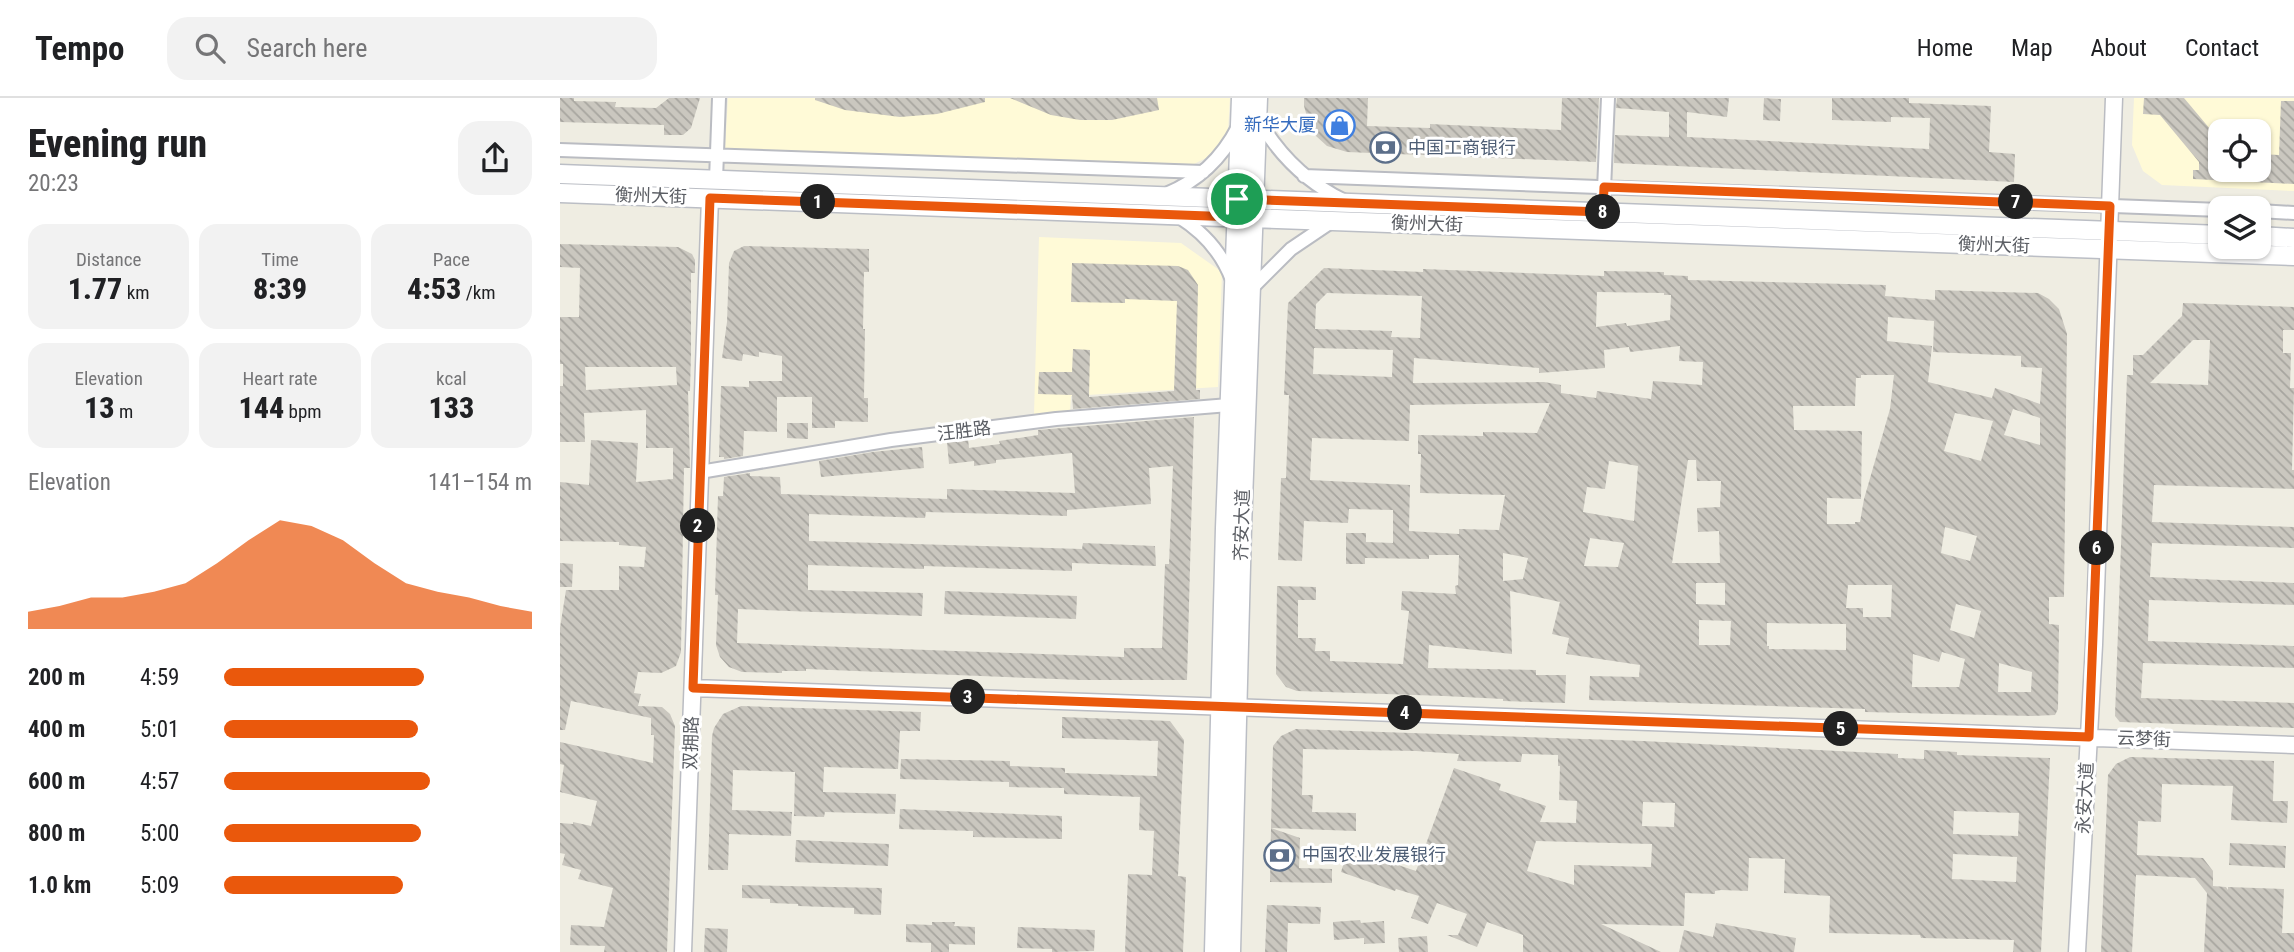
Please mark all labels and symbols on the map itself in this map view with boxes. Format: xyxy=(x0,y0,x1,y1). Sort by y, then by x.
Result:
shop icon: 新华大厦 xyxy=(1322,108,1356,142)
place label: 新华大厦 xyxy=(1244,114,1316,135)
bank icon: 中国工商银行 xyxy=(1368,131,1402,165)
place label: 中国工商银行 xyxy=(1408,137,1516,158)
pin xyxy=(1207,169,1267,229)
street label: 衡州大街 xyxy=(615,184,687,207)
pin: 1 xyxy=(800,184,836,220)
pin: 7 xyxy=(1998,184,2034,220)
pin: 8 xyxy=(1586,194,1620,230)
street label: 衡州大街 xyxy=(1391,212,1463,235)
street label: 衡州大街 xyxy=(1958,233,2030,256)
street label: 汪胜路 xyxy=(936,417,992,444)
street label: 齐安大道 xyxy=(1230,489,1253,561)
pin: 2 xyxy=(680,508,716,544)
pin: 6 xyxy=(2080,531,2114,566)
pin: 3 xyxy=(950,680,986,714)
pin: 4 xyxy=(1388,696,1422,730)
pin: 5 xyxy=(1824,712,1858,746)
street label: 双拥路 xyxy=(679,716,702,770)
street label: 云梦街 xyxy=(2117,727,2171,750)
street label: 永安大道 xyxy=(2072,761,2097,834)
bank icon: 中国农业发展银行 xyxy=(1262,838,1296,872)
place label: 中国农业发展银行 xyxy=(1302,844,1446,865)

